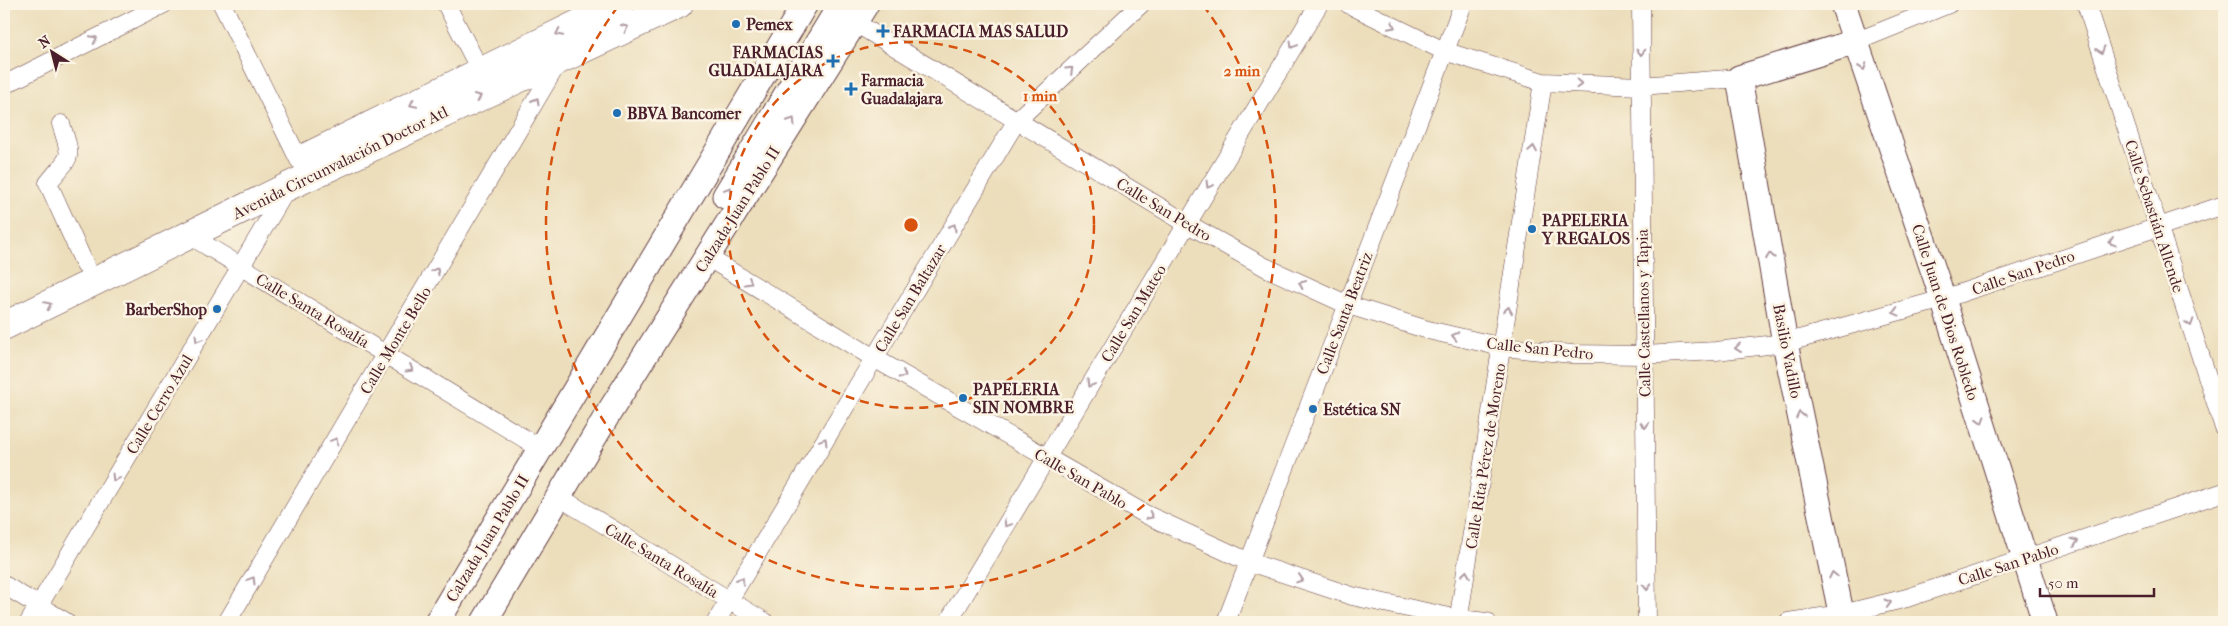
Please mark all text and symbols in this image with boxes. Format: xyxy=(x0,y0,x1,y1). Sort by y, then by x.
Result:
place label: Pemex xyxy=(746,15,793,34)
marker: Pemex xyxy=(730,18,742,30)
one-way arrow xyxy=(1387,19,1396,30)
place label: FARMACIA MAS SALUD xyxy=(892,22,1068,41)
one-way arrow xyxy=(620,24,629,35)
marker: FARMACIA MAS SALUD xyxy=(877,25,889,37)
one-way arrow xyxy=(555,27,564,37)
north arrow xyxy=(28,28,78,78)
text: N xyxy=(35,32,54,52)
one-way arrow xyxy=(89,35,98,45)
one-way arrow xyxy=(1290,40,1300,49)
place label: FARMACIAS GUADALAJARA xyxy=(709,43,824,81)
one-way arrow xyxy=(2095,45,2105,54)
one-way arrow xyxy=(1636,49,1646,57)
marker: FARMACIAS GUADALAJARA xyxy=(827,55,839,67)
text: 2 min xyxy=(1224,62,1261,80)
one-way arrow xyxy=(1858,62,1868,70)
one-way arrow xyxy=(1065,67,1074,76)
place label: Farmacia Guadalajara xyxy=(860,71,943,108)
one-way arrow xyxy=(1575,78,1583,89)
marker: Farmacia Guadalajara xyxy=(845,83,857,95)
text: 1 min xyxy=(1023,87,1057,105)
one-way arrow xyxy=(472,93,481,103)
one-way arrow xyxy=(529,97,539,106)
one-way arrow xyxy=(410,98,419,108)
street label: Avenida Circunvalación Doctor Atl xyxy=(228,102,452,223)
place label: BBVA Bancomer xyxy=(627,104,742,123)
marker: BBVA Bancomer xyxy=(611,107,623,119)
one-way arrow xyxy=(786,118,795,127)
street label: Calle Sebastián Allende xyxy=(2121,137,2188,295)
street label: Calzada Juan Pablo II xyxy=(691,143,784,276)
one-way arrow xyxy=(1527,145,1537,154)
street label: Calle San Pedro xyxy=(1113,174,1215,245)
one-way arrow xyxy=(1206,179,1216,188)
one-way arrow xyxy=(722,186,732,195)
place label: PAPELERIA Y REGALOS xyxy=(1541,211,1630,248)
centre of rings xyxy=(902,216,920,234)
street label: Calle Juan de Dios Robledo xyxy=(1908,222,1983,403)
one-way arrow xyxy=(946,223,956,232)
marker: PAPELERIA Y REGALOS xyxy=(1526,223,1538,235)
street label: Calle Castellanos y Tapia xyxy=(1633,228,1654,397)
one-way arrow xyxy=(2108,237,2116,247)
street label: Calle San Baltazar xyxy=(871,240,950,356)
street label: Calle San Pedro xyxy=(1969,246,2077,299)
street label: Calle Santa Beatriz xyxy=(1312,249,1377,377)
one-way arrow xyxy=(1765,251,1775,260)
street label: Calle San Mateo xyxy=(1097,261,1170,365)
one-way arrow xyxy=(429,267,439,276)
street label: Calle Santa Rosalía xyxy=(253,269,373,352)
one-way arrow xyxy=(743,276,752,286)
one-way arrow xyxy=(1298,279,1307,290)
street label: Calle Monte Bello xyxy=(356,283,435,397)
place label: BarberShop xyxy=(125,300,207,320)
one-way arrow xyxy=(42,301,51,311)
street label: Basilio Vadillo xyxy=(1769,302,1806,400)
marker: BarberShop xyxy=(211,303,223,315)
one-way arrow xyxy=(1502,306,1512,314)
one-way arrow xyxy=(1893,307,1901,317)
one-way arrow xyxy=(2184,318,2194,327)
one-way arrow xyxy=(1451,331,1460,342)
one-way arrow xyxy=(194,333,204,342)
street label: Calle San Pedro xyxy=(1486,333,1594,364)
one-way arrow xyxy=(1734,342,1742,353)
street label: Calle Cerro Azul xyxy=(122,350,197,458)
street label: Calle Rita Pérez de Moreno xyxy=(1461,362,1510,550)
one-way arrow xyxy=(405,363,414,373)
one-way arrow xyxy=(897,369,906,379)
one-way arrow xyxy=(1087,379,1097,388)
place label: PAPELERIA SIN NOMBRE xyxy=(973,380,1074,417)
marker: PAPELERIA SIN NOMBRE xyxy=(957,392,969,404)
place label: Estética SN xyxy=(1323,400,1402,419)
marker: Estética SN xyxy=(1307,403,1319,415)
one-way arrow xyxy=(1795,411,1806,420)
one-way arrow xyxy=(1975,415,1985,424)
one-way arrow xyxy=(1639,421,1650,429)
one-way arrow xyxy=(329,437,339,446)
one-way arrow xyxy=(818,438,828,447)
street label: Calle San Pablo xyxy=(1031,444,1131,513)
street label: Calzada Juan Pablo II xyxy=(442,471,533,605)
one-way arrow xyxy=(111,473,121,482)
one-way arrow xyxy=(1145,510,1154,521)
one-way arrow xyxy=(1003,518,1013,527)
street label: Calle Santa Rosalía xyxy=(602,519,722,602)
one-way arrow xyxy=(2071,538,2079,548)
street label: Calle San Pablo xyxy=(1956,539,2061,590)
scale bar xyxy=(2040,566,2154,598)
one-way arrow xyxy=(1460,570,1471,578)
one-way arrow xyxy=(1829,570,1839,579)
one-way arrow xyxy=(1295,573,1304,583)
text: 50 m xyxy=(2048,574,2079,592)
one-way arrow xyxy=(245,577,255,586)
one-way arrow xyxy=(734,577,744,586)
one-way arrow xyxy=(1642,584,1652,592)
one-way arrow xyxy=(1883,598,1892,609)

